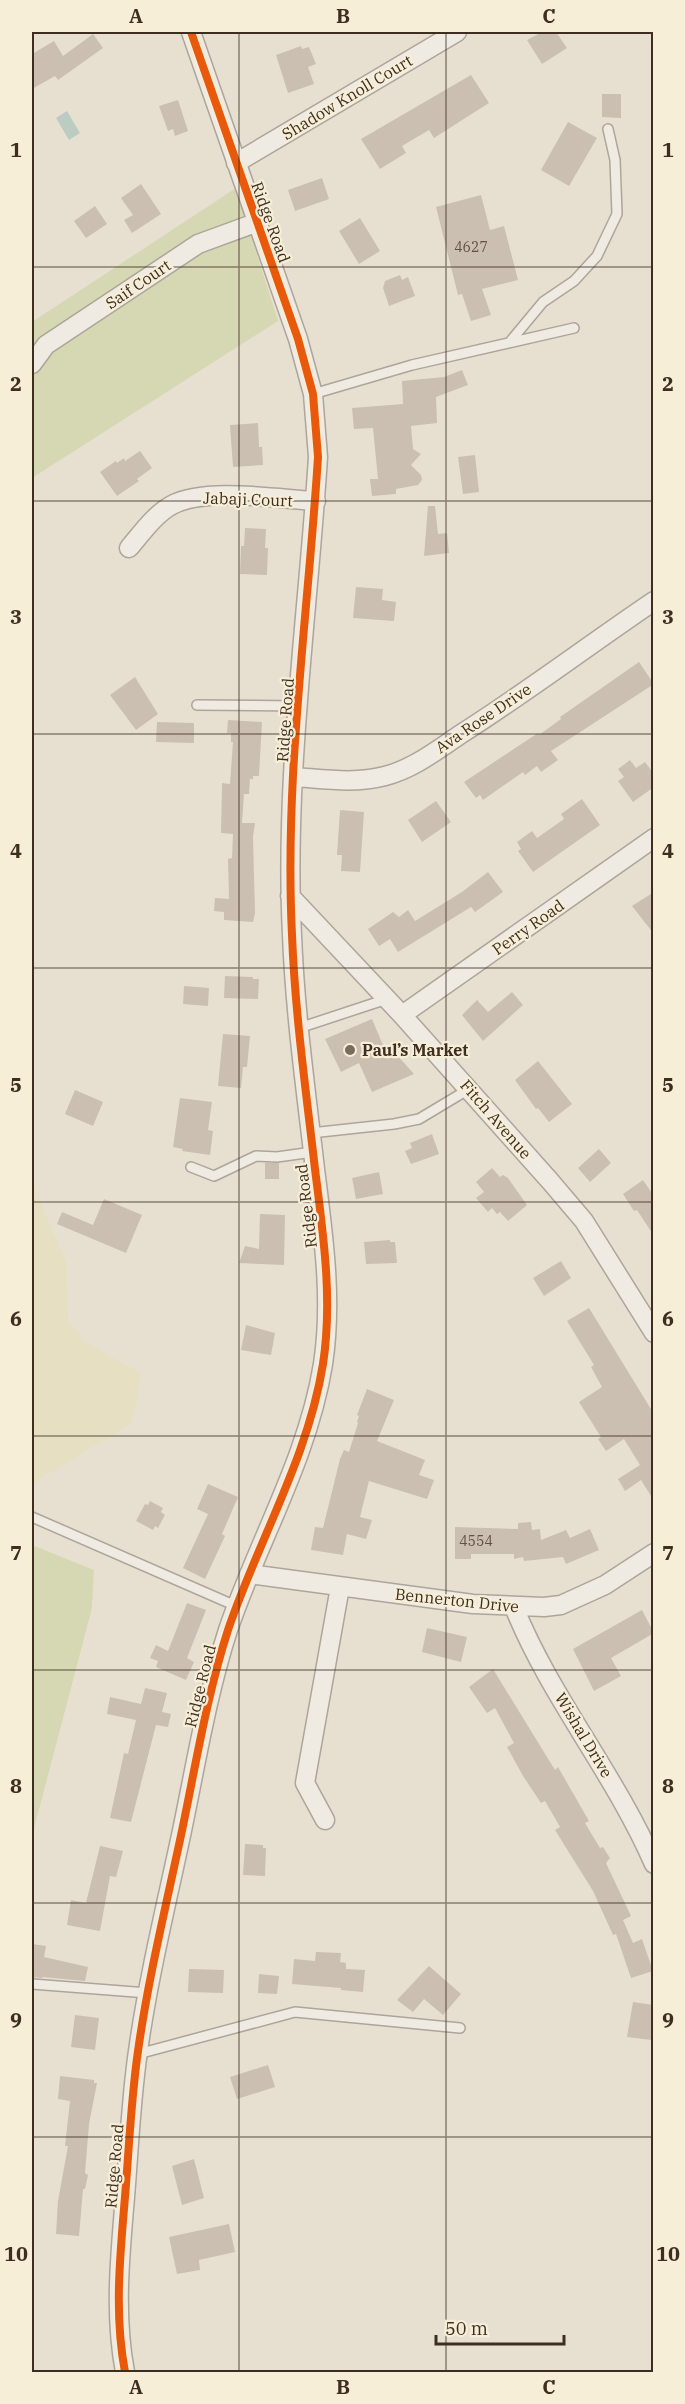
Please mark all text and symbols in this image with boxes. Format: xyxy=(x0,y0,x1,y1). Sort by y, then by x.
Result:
text: A xyxy=(129,2,143,29)
text: B xyxy=(336,2,350,29)
text: C xyxy=(542,2,556,29)
street label: Shadow Knoll Court xyxy=(278,50,416,144)
text: 1 xyxy=(10,136,22,163)
text: 1 xyxy=(662,136,674,163)
street label: Ridge Road xyxy=(247,179,295,265)
house number: 4627 xyxy=(454,238,488,256)
street label: Saif Court xyxy=(102,255,175,313)
text: 2 xyxy=(10,370,22,397)
text: 2 xyxy=(662,370,674,397)
street label: Jabaji Court xyxy=(203,487,294,511)
text: 3 xyxy=(10,603,22,630)
text: 3 xyxy=(662,603,674,630)
street label: Ridge Road xyxy=(272,677,298,763)
street label: Ava Rose Drive xyxy=(431,679,535,757)
text: 4 xyxy=(10,837,22,864)
text: 4 xyxy=(662,837,674,864)
street label: Perry Road xyxy=(488,895,568,959)
place label: Paul’s Market xyxy=(362,1040,468,1060)
marker: Paul’s Market xyxy=(343,1043,357,1057)
text: 5 xyxy=(10,1071,22,1098)
text: 5 xyxy=(662,1071,674,1098)
street label: Fitch Avenue xyxy=(456,1075,536,1163)
street label: Ridge Road xyxy=(291,1163,321,1249)
text: 6 xyxy=(10,1305,22,1332)
text: 6 xyxy=(662,1305,674,1332)
house number: 4554 xyxy=(459,1532,493,1550)
text: 7 xyxy=(10,1539,22,1566)
text: 7 xyxy=(662,1539,674,1566)
street label: Bennerton Drive xyxy=(394,1584,520,1616)
street label: Ridge Road xyxy=(180,1642,220,1729)
street label: Wishal Drive xyxy=(551,1689,617,1781)
text: 8 xyxy=(10,1772,22,1799)
text: 8 xyxy=(662,1772,674,1799)
text: 9 xyxy=(10,2006,22,2033)
text: 9 xyxy=(662,2006,674,2033)
street label: Ridge Road xyxy=(100,2123,128,2209)
text: 10 xyxy=(4,2240,28,2267)
text: 10 xyxy=(656,2240,680,2267)
scale bar xyxy=(436,2308,564,2346)
text: 50 m xyxy=(445,2317,488,2340)
text: A xyxy=(129,2373,143,2400)
text: B xyxy=(336,2373,350,2400)
text: C xyxy=(542,2373,556,2400)

